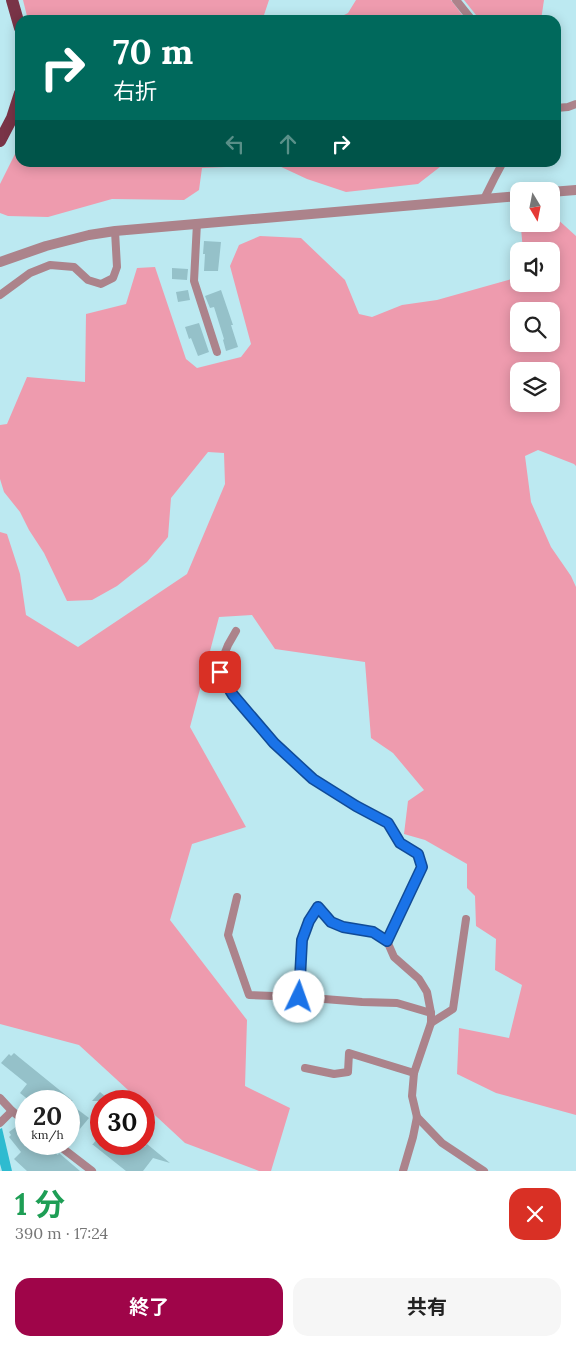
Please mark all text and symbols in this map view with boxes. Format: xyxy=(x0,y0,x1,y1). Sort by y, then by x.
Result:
text: 70 m xyxy=(113,29,193,74)
icon: right xyxy=(30,35,95,100)
text: 右折 xyxy=(113,77,157,105)
icon: left xyxy=(221,130,249,158)
icon: ahead xyxy=(274,130,302,158)
icon: right xyxy=(327,130,355,158)
north arrow xyxy=(510,182,560,232)
map controls xyxy=(510,182,560,412)
button: sound xyxy=(510,242,560,292)
button: search xyxy=(510,302,560,352)
button: layers xyxy=(510,362,560,412)
pin xyxy=(199,651,241,693)
icon: arrive xyxy=(206,658,234,686)
position arrow xyxy=(272,970,324,1022)
speed limit sign: 30 xyxy=(90,1090,155,1155)
text: 20 xyxy=(33,1100,62,1132)
text: km/h xyxy=(31,1127,64,1142)
text: 1 分 xyxy=(15,1185,65,1223)
button: close xyxy=(509,1188,561,1240)
text: 390 m · 17:24 xyxy=(15,1223,108,1243)
button: 終了 xyxy=(15,1278,283,1336)
button: 共有 xyxy=(293,1278,561,1336)

